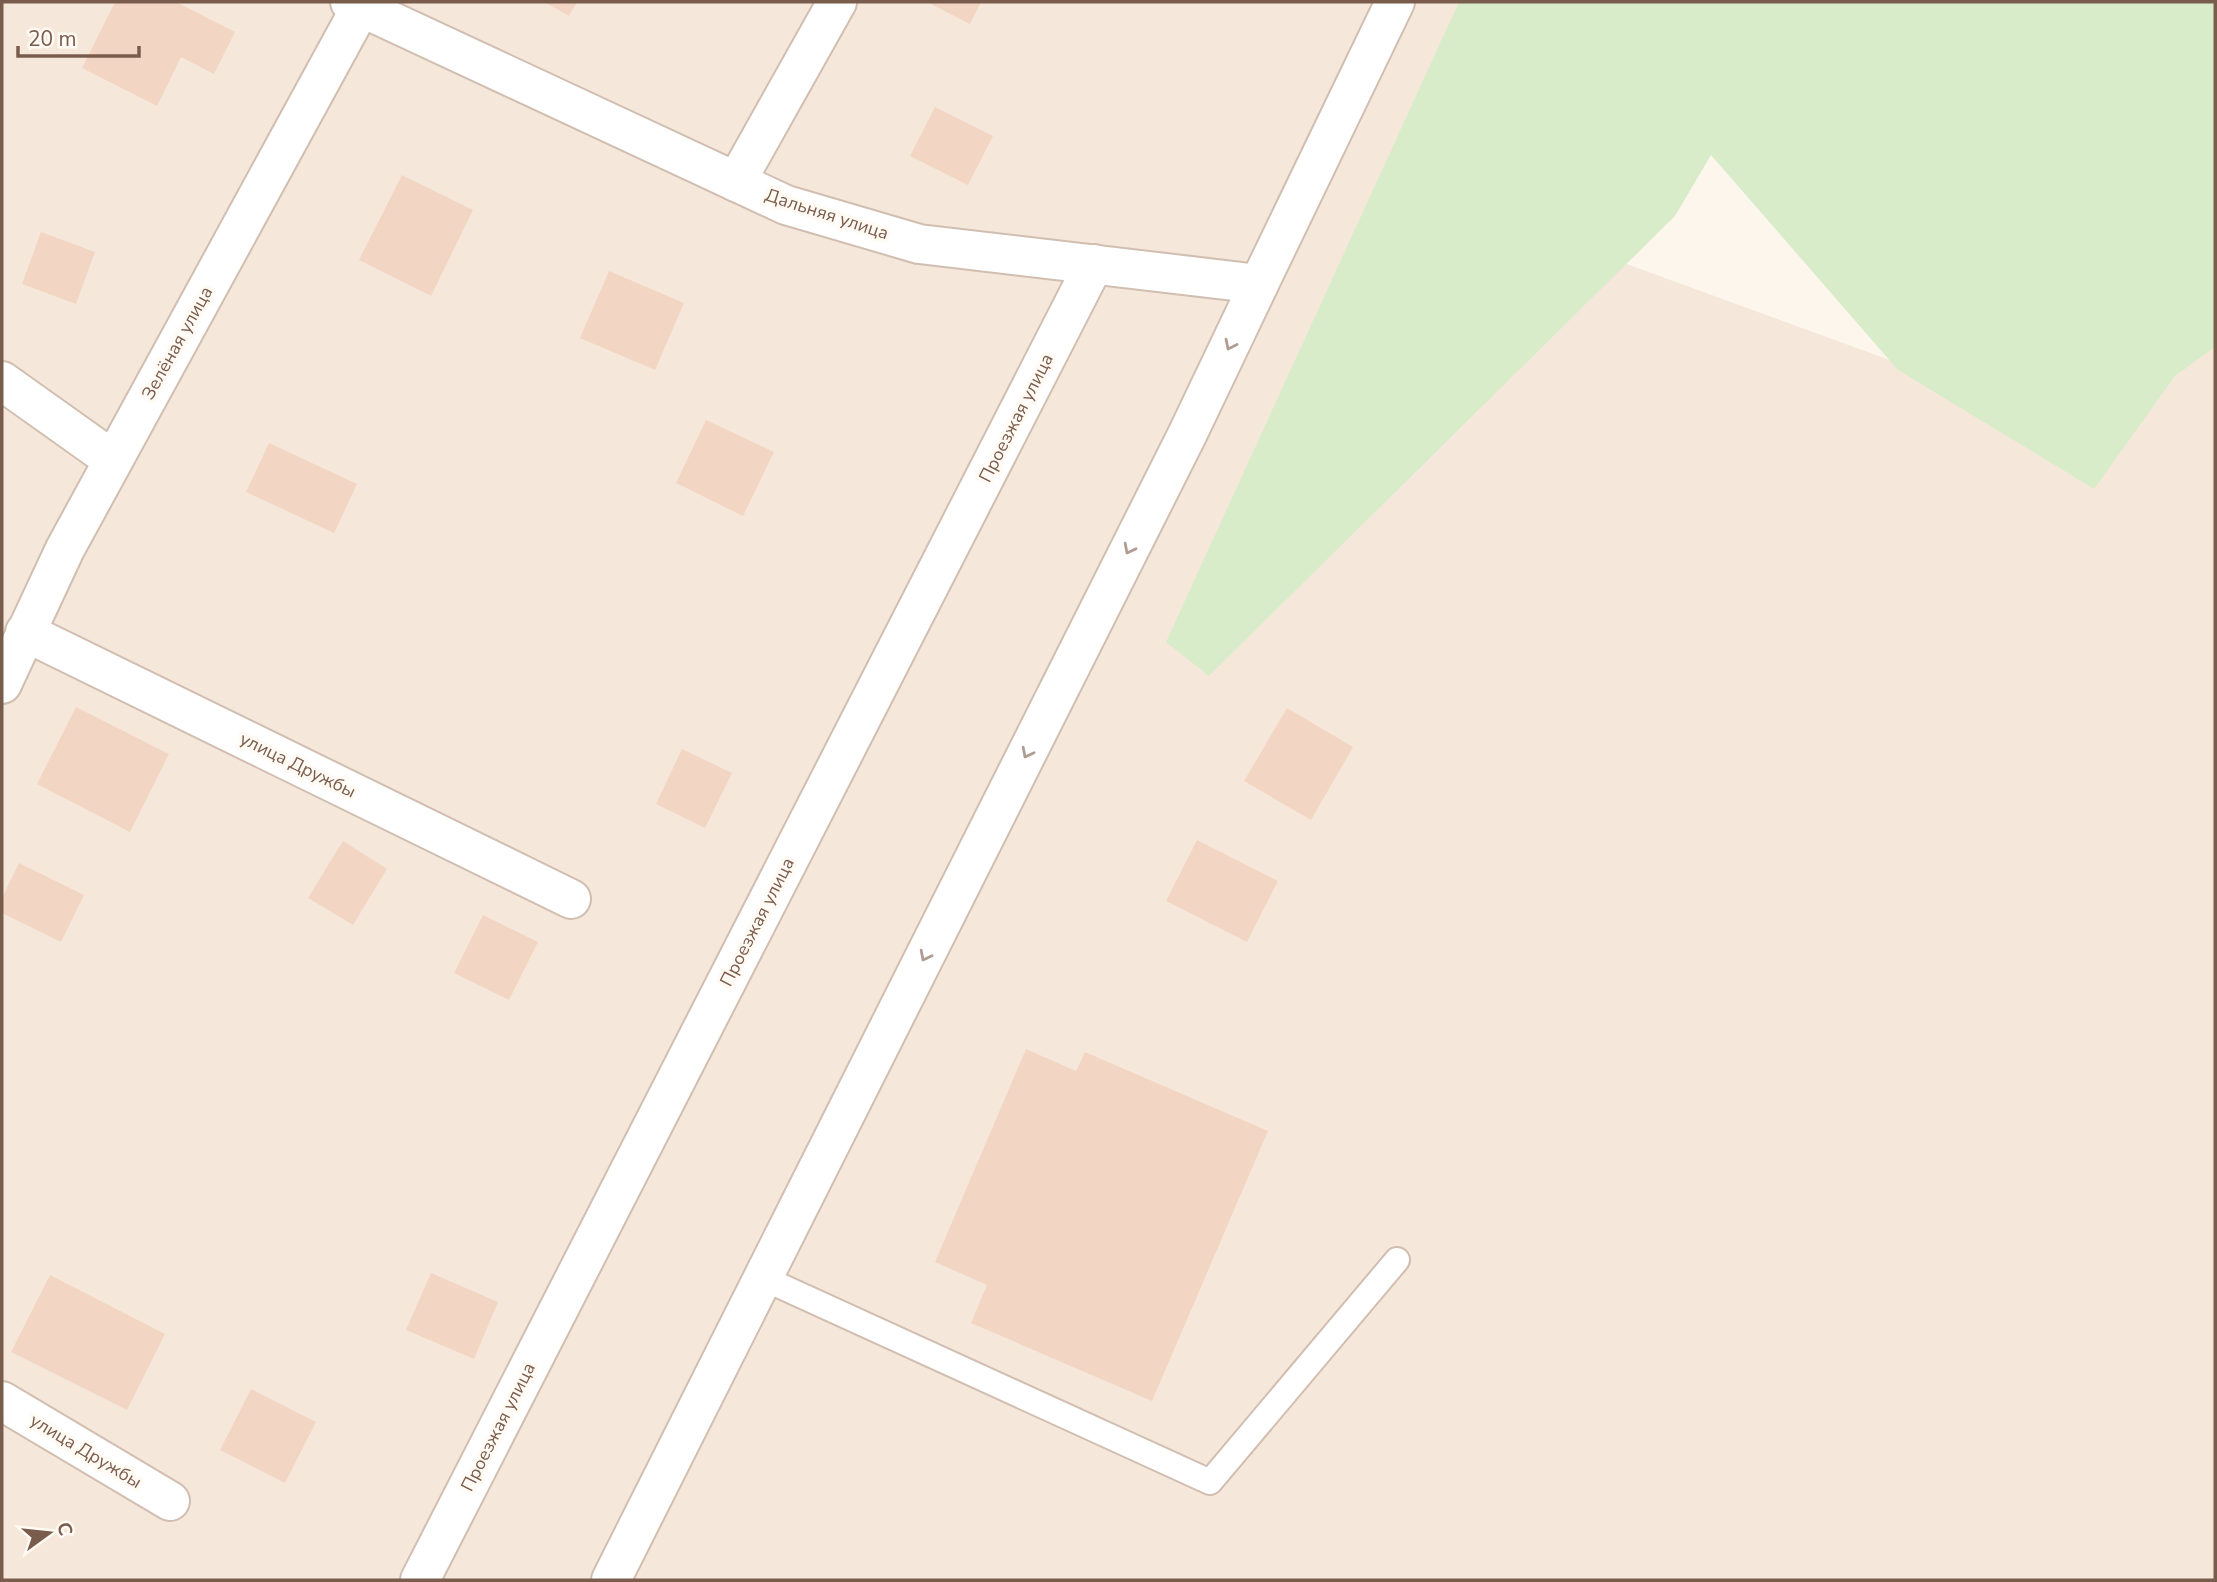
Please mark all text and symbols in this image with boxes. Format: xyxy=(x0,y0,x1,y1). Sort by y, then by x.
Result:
scale bar xyxy=(18,14,138,58)
text: 20 m xyxy=(28,25,77,53)
street label: Дальняя улица xyxy=(762,183,892,245)
street label: Зелёная улица xyxy=(136,282,218,404)
one-way arrow xyxy=(1224,338,1238,350)
street label: Проезжая улица xyxy=(973,349,1059,487)
one-way arrow xyxy=(1124,542,1138,554)
street label: улица Дружбы xyxy=(236,727,360,803)
one-way arrow xyxy=(1022,746,1036,758)
street label: Проезжая улица xyxy=(714,853,800,991)
one-way arrow xyxy=(919,949,933,961)
street label: Проезжая улица xyxy=(455,1358,541,1496)
street label: улица Дружбы xyxy=(26,1408,146,1494)
north arrow xyxy=(14,1498,84,1568)
text: С xyxy=(50,1519,79,1539)

